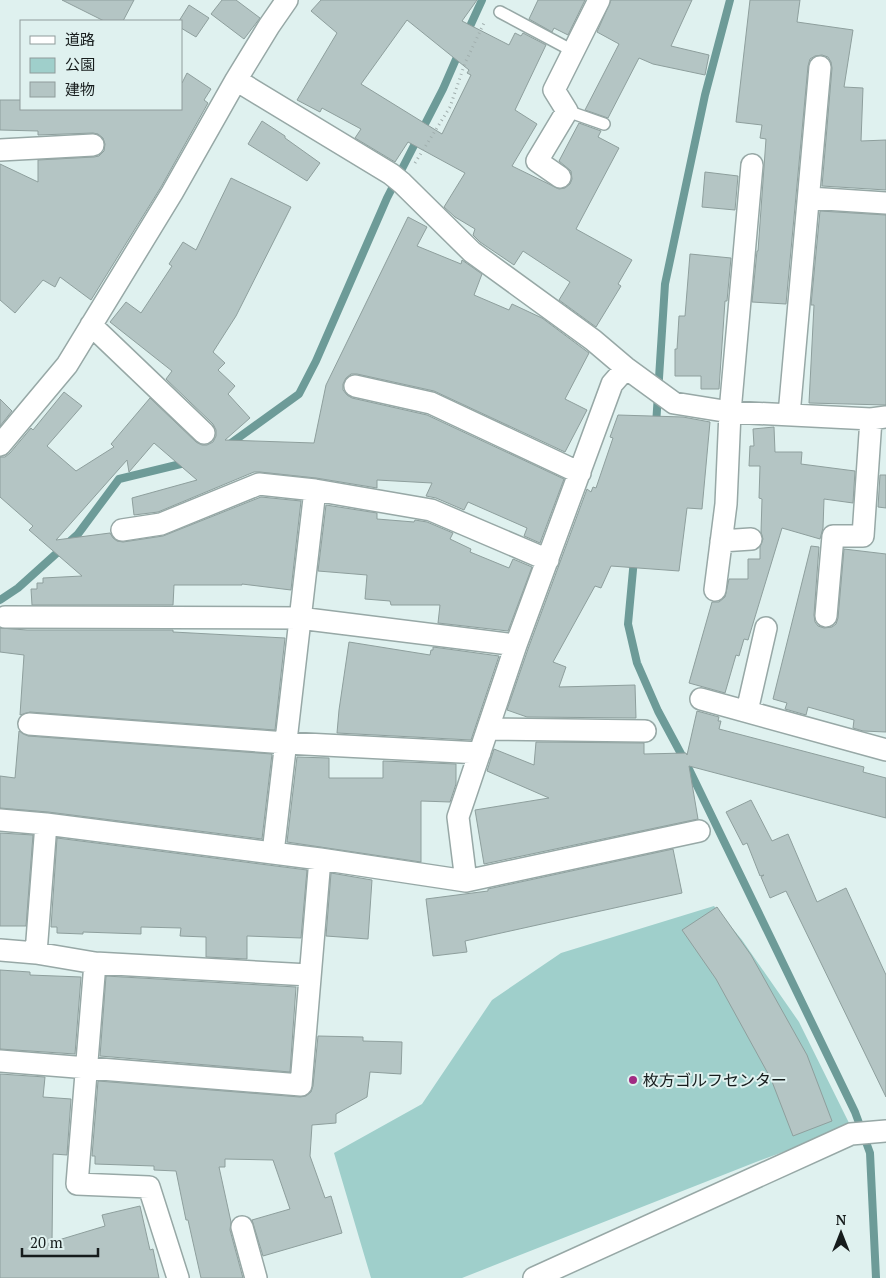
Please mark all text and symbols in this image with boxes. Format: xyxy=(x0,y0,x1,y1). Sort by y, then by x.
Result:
legend xyxy=(20,20,182,110)
text: 道路 xyxy=(65,29,95,49)
text: 公園 xyxy=(65,54,95,74)
text: 建物 xyxy=(65,79,95,99)
place label: 枚方ゴルフセンター xyxy=(643,1069,787,1091)
marker: 枚方ゴルフセンター xyxy=(627,1074,639,1086)
north arrow xyxy=(816,1208,866,1258)
text: N xyxy=(836,1210,847,1229)
scale bar xyxy=(22,1226,99,1258)
text: 20 m xyxy=(30,1232,63,1252)

